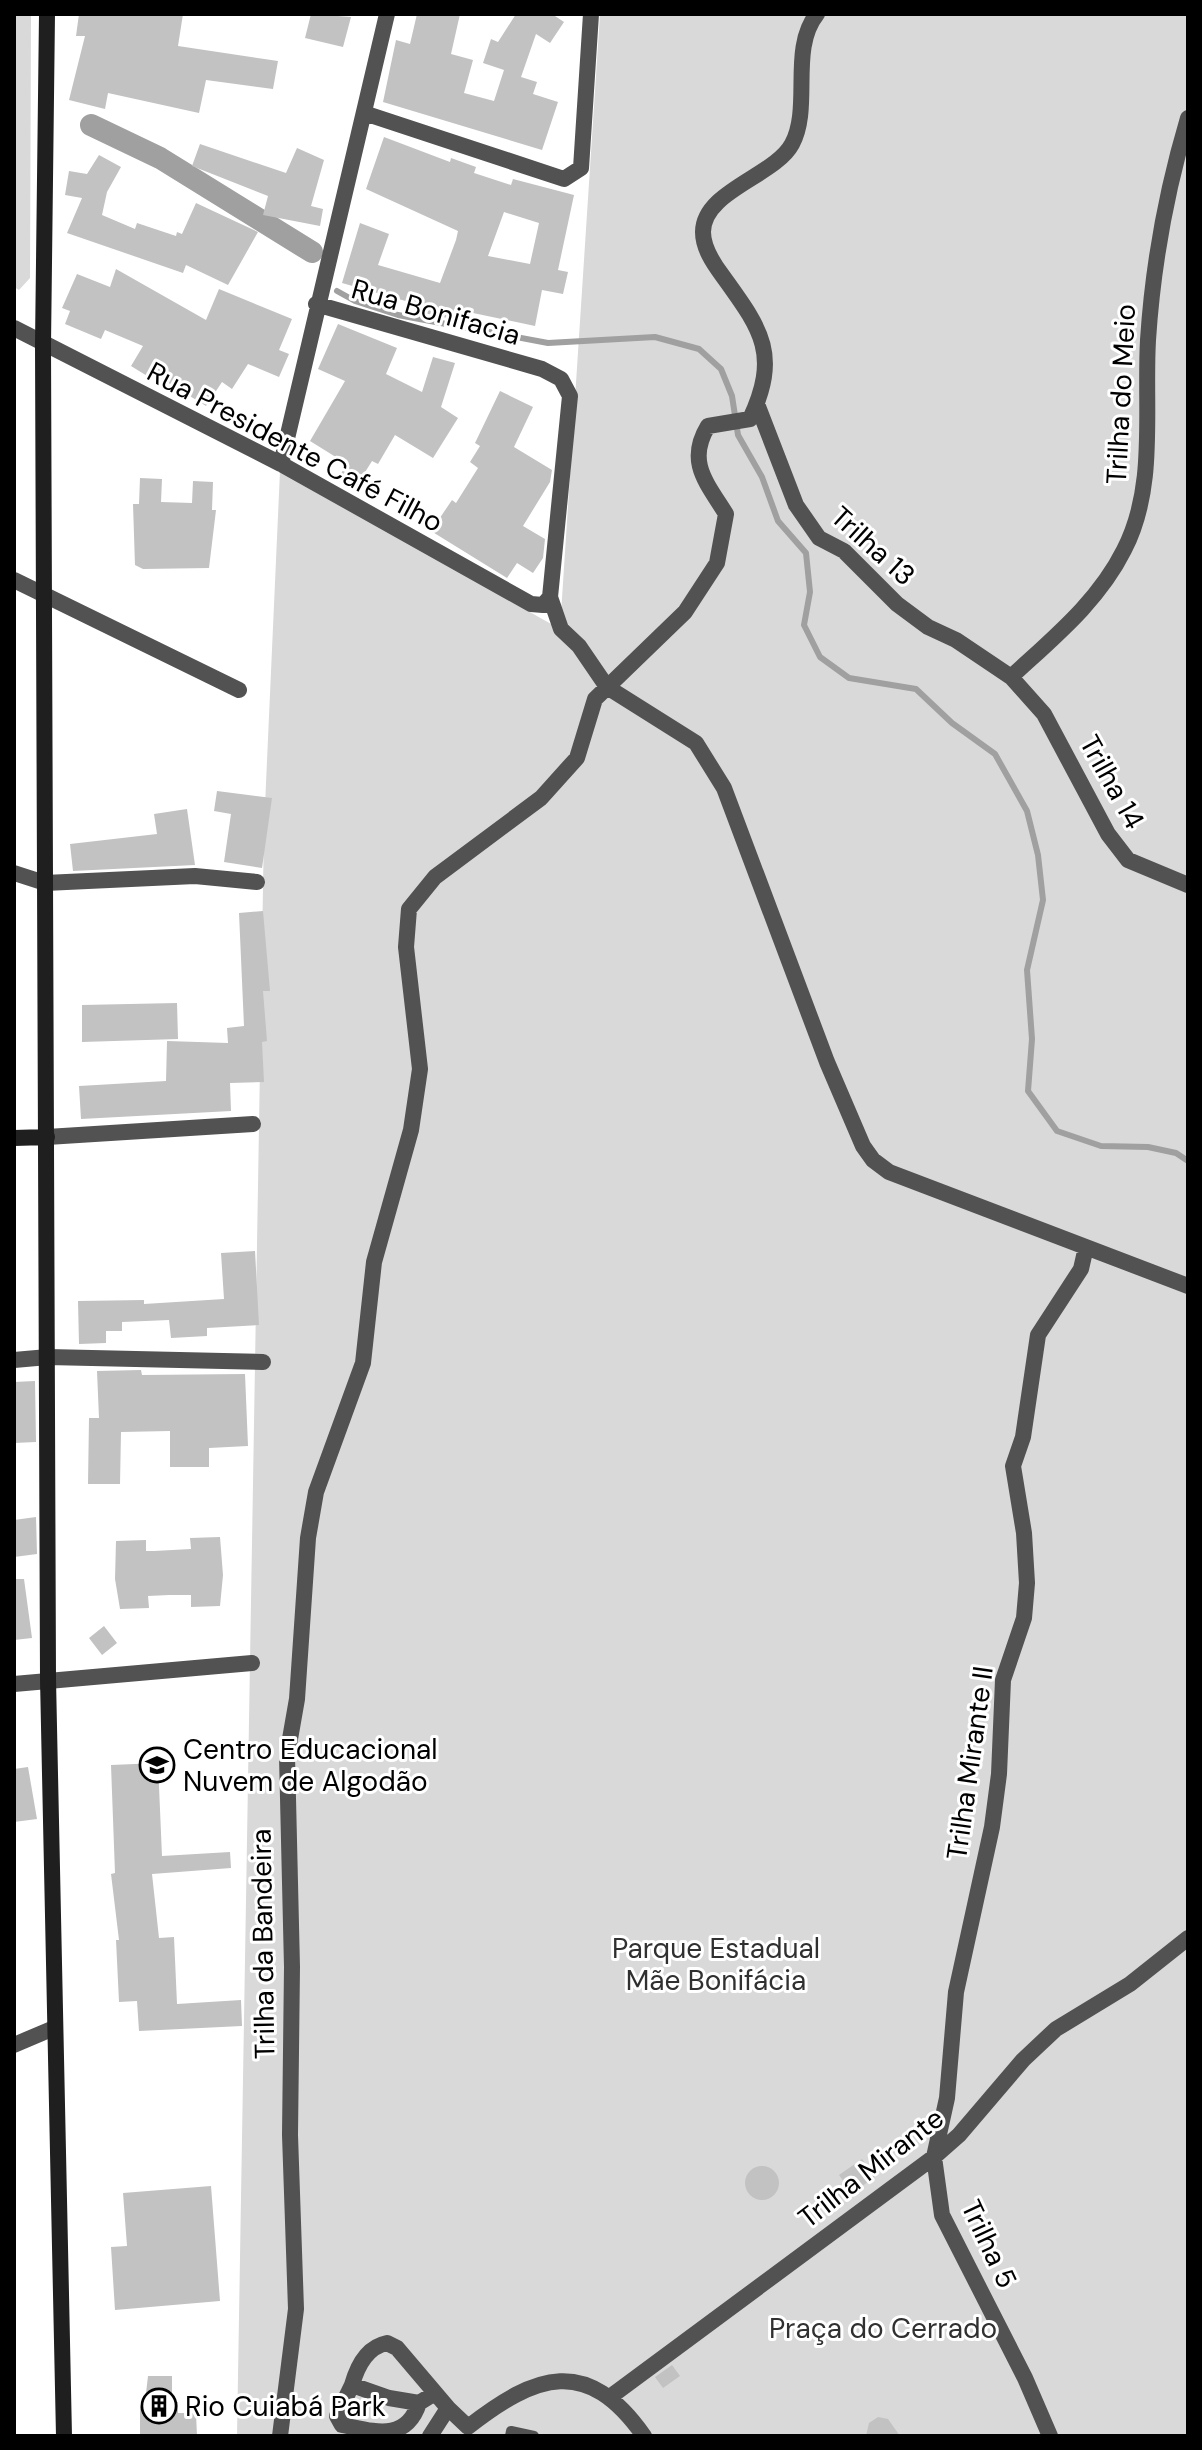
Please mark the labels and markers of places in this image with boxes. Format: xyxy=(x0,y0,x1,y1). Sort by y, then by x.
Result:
place label: Centro Educacional Nuvem de Algodão xyxy=(183,1731,437,1800)
school or university icon: Centro Educacional Nuvem de Algodão xyxy=(138,1746,176,1784)
building icon: Rio Cuiabá Park xyxy=(140,2387,178,2425)
place label: Rio Cuiabá Park xyxy=(185,2388,386,2425)

